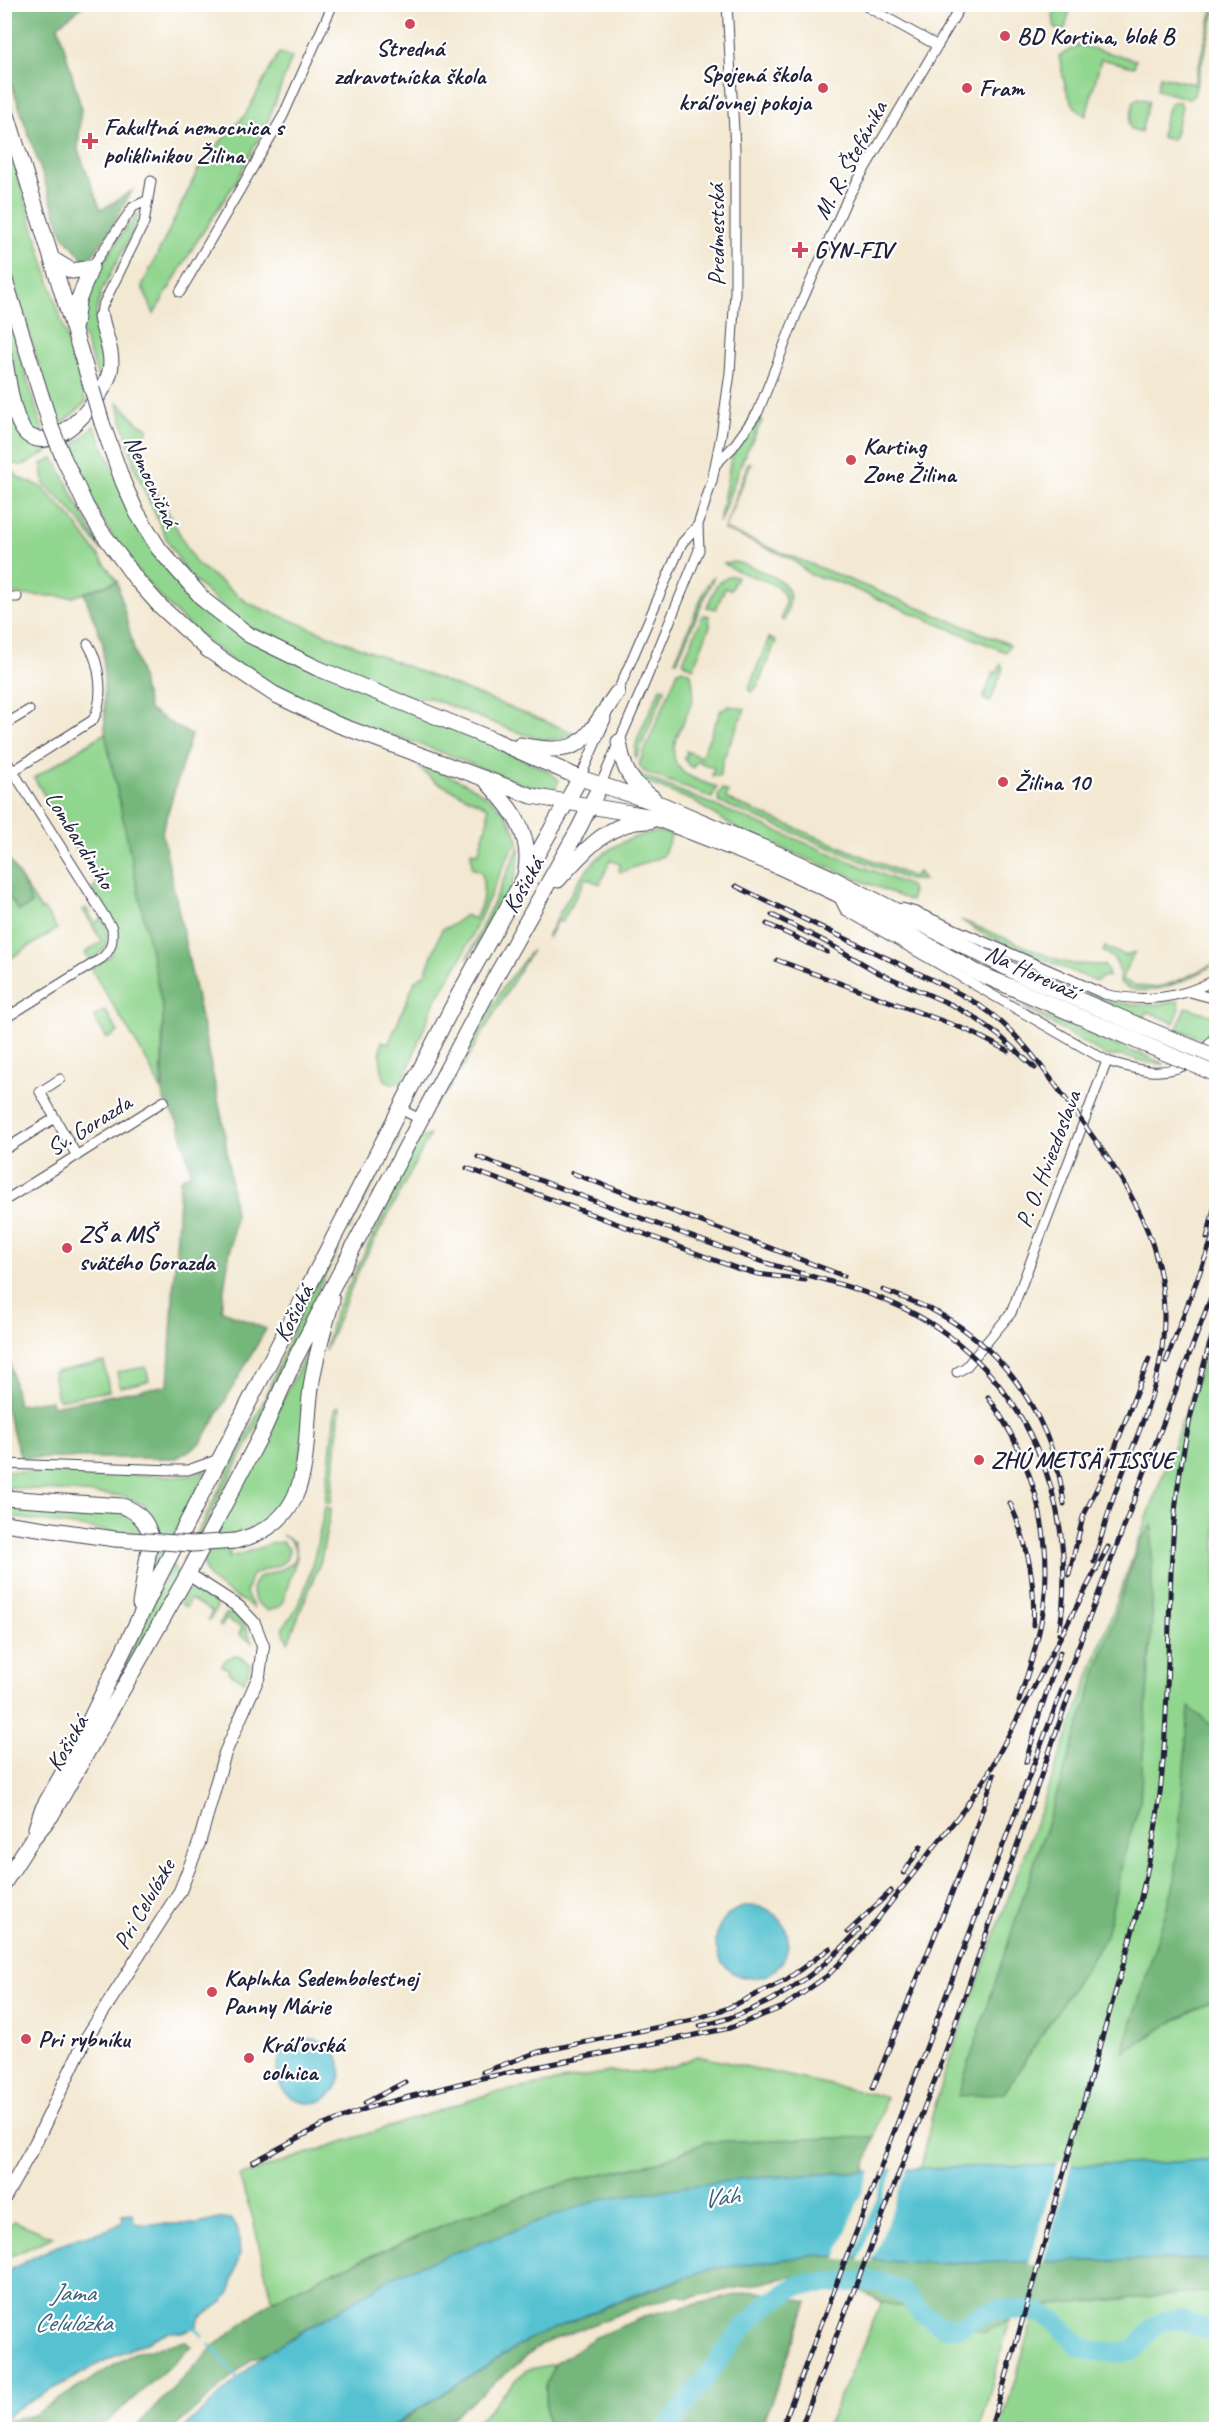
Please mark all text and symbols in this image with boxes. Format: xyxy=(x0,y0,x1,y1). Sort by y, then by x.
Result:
marker: Stredná zdravotnícka škola xyxy=(403,17,417,31)
place label: BD Kortina, blok B xyxy=(1017,21,1177,51)
marker: BD Kortina, blok B xyxy=(998,29,1012,43)
place label: Stredná zdravotnícka škola xyxy=(335,33,487,91)
place label: Spojená škola kráľovnej pokoja xyxy=(679,59,813,117)
place label: Fram xyxy=(979,73,1025,103)
marker: Spojená škola kráľovnej pokoja xyxy=(816,81,830,95)
marker: Fram xyxy=(960,81,974,95)
street label: M. R. Štefánika xyxy=(806,94,894,224)
place label: Fakultná nemocnica s poliklinikou Žilina xyxy=(104,112,286,170)
marker: Fakultná nemocnica s poliklinikou Žilina xyxy=(81,132,99,150)
street label: Predmestská xyxy=(701,182,731,286)
place label: GYN-FIV xyxy=(814,235,897,265)
marker: GYN-FIV xyxy=(791,241,809,259)
street label: Nemocničná xyxy=(118,430,187,534)
place label: Karting Zone Žilina xyxy=(863,431,958,489)
marker: Karting Zone Žilina xyxy=(844,453,858,467)
place label: Žilina 10 xyxy=(1015,767,1092,797)
marker: Žilina 10 xyxy=(996,775,1010,789)
street label: Lombardiniho xyxy=(38,786,123,896)
street label: Košická xyxy=(495,849,552,918)
street label: Na Horevaží xyxy=(981,937,1088,1009)
street label: P. O. Hviezdoslava xyxy=(1008,1085,1088,1232)
street label: Sv. Gorazda xyxy=(41,1086,139,1163)
place label: ZŠ a MŠ svätého Gorazda xyxy=(79,1219,217,1277)
marker: ZŠ a MŠ svätého Gorazda xyxy=(60,1241,74,1255)
street label: Košická xyxy=(266,1277,321,1346)
place label: ZHÚ METSÄ TISSUE xyxy=(991,1445,1178,1475)
marker: ZHÚ METSÄ TISSUE xyxy=(972,1453,986,1467)
street label: Košická xyxy=(39,1707,96,1776)
street label: Pri Celulózke xyxy=(106,1852,183,1954)
place label: Kaplnka Sedembolestnej Panny Márie xyxy=(224,1963,421,2021)
marker: Kaplnka Sedembolestnej Panny Márie xyxy=(205,1985,219,1999)
place label: Pri rybníku xyxy=(38,2024,132,2054)
place label: Kráľovská colnica xyxy=(261,2029,347,2087)
marker: Pri rybníku xyxy=(19,2032,33,2046)
marker: Kráľovská colnica xyxy=(242,2051,256,2065)
water label: Váh xyxy=(701,2178,743,2216)
water label: Jama Celulózka xyxy=(34,2276,114,2339)

